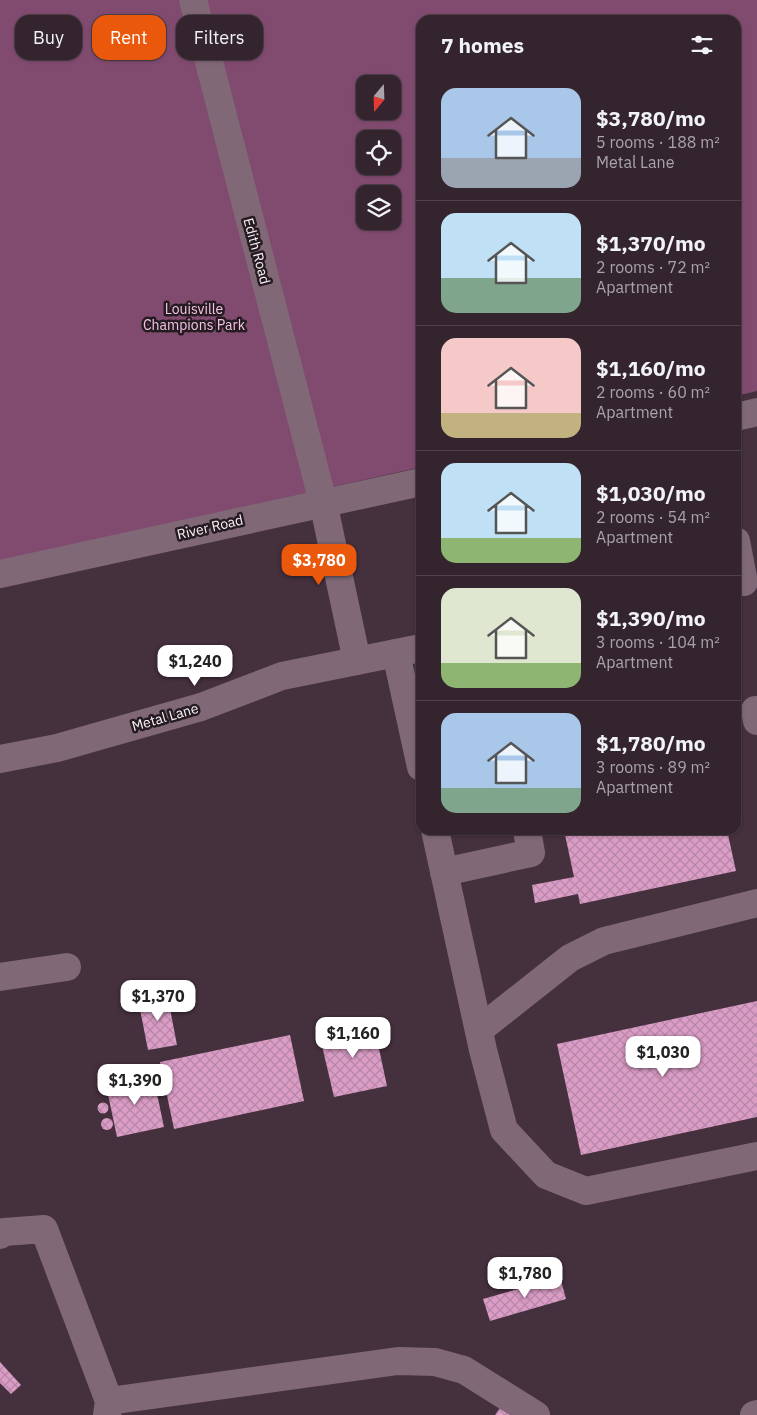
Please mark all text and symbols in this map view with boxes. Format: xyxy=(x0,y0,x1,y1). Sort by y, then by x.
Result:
chip: Buy xyxy=(15,15,82,60)
chip: Rent xyxy=(92,15,166,60)
chip: Filters xyxy=(176,15,263,60)
text: 7 homes xyxy=(441,31,524,59)
icon: filters xyxy=(688,31,716,59)
north arrow xyxy=(356,75,401,120)
map controls xyxy=(356,75,401,230)
text: $3,780/mo xyxy=(596,104,706,132)
icon: home xyxy=(481,108,541,168)
button: locate xyxy=(356,130,401,175)
text: 5 rooms · 188 m² xyxy=(596,132,720,152)
text: Metal Lane xyxy=(596,152,674,172)
button: layers xyxy=(356,185,401,230)
street label: Edith Road xyxy=(240,216,274,286)
text: $1,370/mo xyxy=(596,229,706,257)
icon: home xyxy=(481,233,541,293)
text: 2 rooms · 72 m² xyxy=(596,257,710,277)
text: Apartment xyxy=(596,277,673,297)
park label: Louisville Champions Park xyxy=(143,300,246,334)
text: $1,160/mo xyxy=(596,354,706,382)
icon: home xyxy=(481,358,541,418)
text: 2 rooms · 60 m² xyxy=(596,382,710,402)
text: Apartment xyxy=(596,402,673,422)
text: $1,030/mo xyxy=(596,479,706,507)
icon: home xyxy=(481,483,541,543)
text: 2 rooms · 54 m² xyxy=(596,507,710,527)
street label: River Road xyxy=(175,511,245,543)
text: Apartment xyxy=(596,527,673,547)
pin: $3,780 xyxy=(278,544,360,586)
text: $3,780 xyxy=(293,550,345,570)
text: $1,390/mo xyxy=(596,604,706,632)
icon: home xyxy=(481,608,541,668)
text: 3 rooms · 104 m² xyxy=(596,632,720,652)
pin: $1,240 xyxy=(154,644,236,687)
text: $1,240 xyxy=(169,651,221,671)
text: Apartment xyxy=(596,652,673,672)
street label: Metal Lane xyxy=(130,699,201,735)
text: $1,780/mo xyxy=(596,729,706,757)
icon: home xyxy=(481,733,541,793)
text: 3 rooms · 89 m² xyxy=(596,757,710,777)
text: Apartment xyxy=(596,777,673,797)
pin: $1,370 xyxy=(117,980,199,1022)
text: $1,370 xyxy=(132,986,184,1006)
pin: $1,160 xyxy=(312,1016,394,1059)
text: $1,160 xyxy=(327,1023,379,1043)
pin: $1,030 xyxy=(622,1036,704,1078)
text: $1,030 xyxy=(637,1042,689,1062)
pin: $1,390 xyxy=(94,1064,176,1106)
text: $1,390 xyxy=(109,1070,161,1090)
pin: $1,780 xyxy=(484,1256,566,1299)
text: $1,780 xyxy=(499,1263,551,1283)

